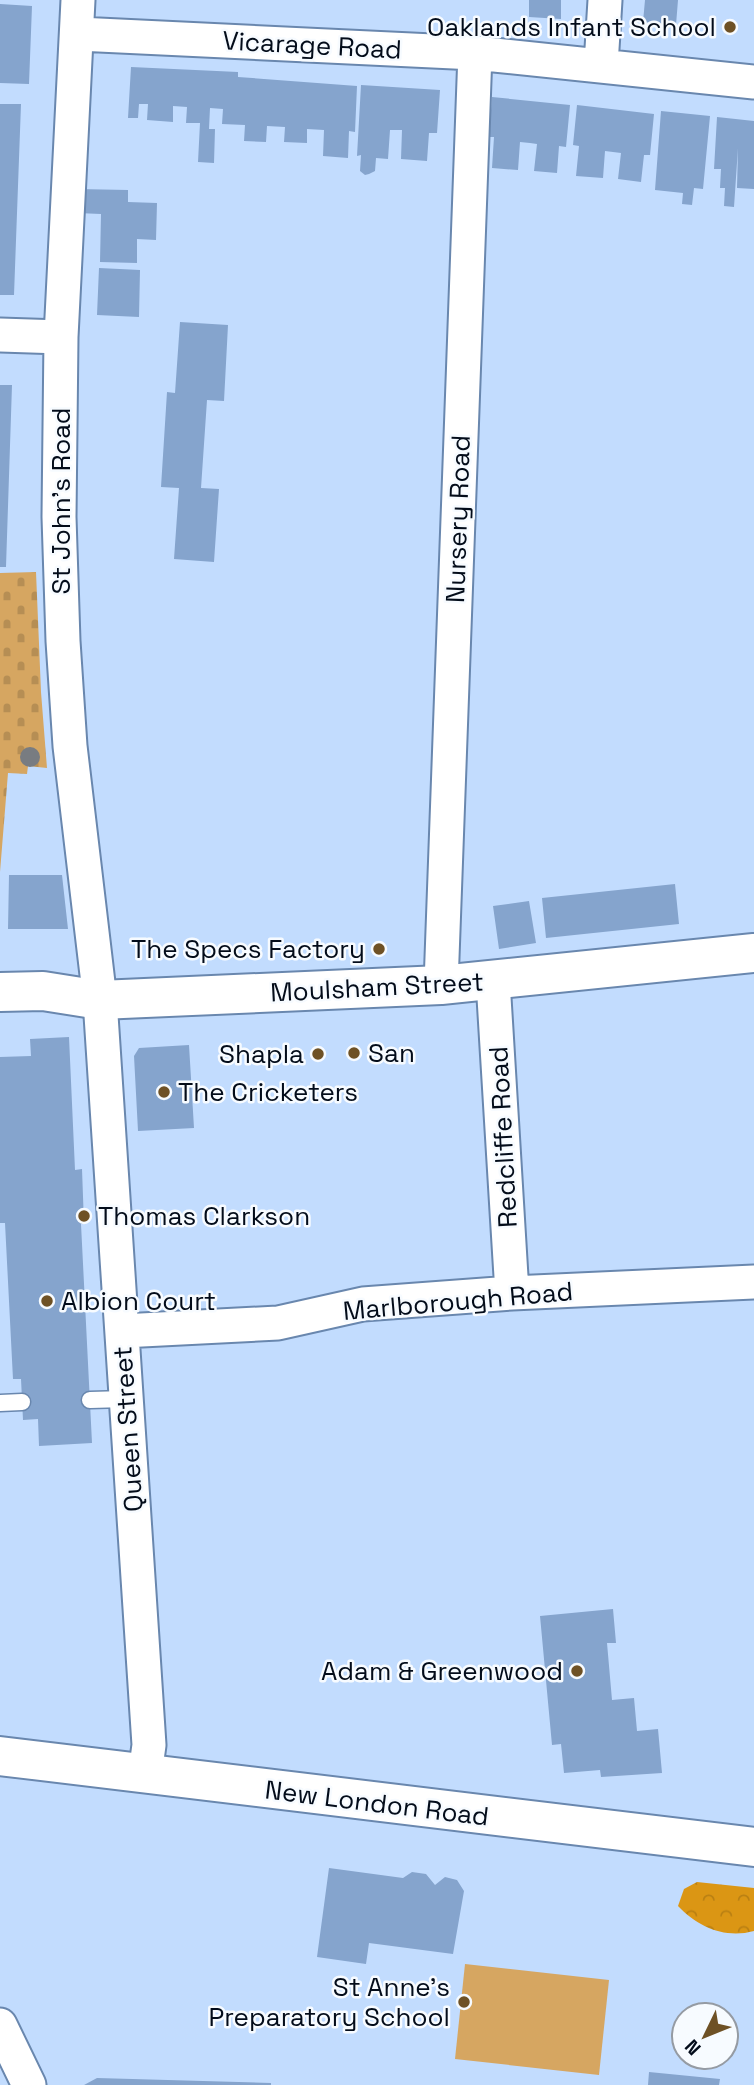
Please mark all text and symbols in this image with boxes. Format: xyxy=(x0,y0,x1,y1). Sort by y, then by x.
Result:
place label: Oaklands Infant School xyxy=(427,10,716,44)
marker: Oaklands Infant School xyxy=(722,19,738,35)
street label: Vicarage Road xyxy=(221,23,403,67)
street label: St John's Road xyxy=(44,407,78,595)
street label: Nursery Road xyxy=(438,434,478,604)
place label: The Specs Factory xyxy=(131,932,365,966)
marker: The Specs Factory xyxy=(371,941,387,957)
street label: Moulsham Street xyxy=(269,964,485,1010)
place label: San xyxy=(368,1036,415,1070)
place label: Shapla xyxy=(219,1037,304,1071)
marker: San xyxy=(346,1045,362,1061)
street label: Redcliffe Road xyxy=(481,1045,525,1229)
marker: Shapla xyxy=(310,1046,326,1062)
place label: The Cricketers xyxy=(178,1075,358,1109)
marker: The Cricketers xyxy=(156,1084,172,1100)
place label: Thomas Clarkson xyxy=(98,1199,310,1233)
marker: Thomas Clarkson xyxy=(76,1208,92,1224)
street label: Marlborough Road xyxy=(342,1274,574,1328)
place label: Albion Court xyxy=(61,1284,216,1318)
marker: Albion Court xyxy=(39,1293,55,1309)
street label: Queen Street xyxy=(105,1345,151,1513)
place label: Adam & Greenwood xyxy=(321,1654,563,1688)
marker: Adam & Greenwood xyxy=(569,1663,585,1679)
street label: New London Road xyxy=(263,1772,491,1834)
place label: St Anne’s Preparatory School xyxy=(209,1970,450,2034)
marker: St Anne’s Preparatory School xyxy=(456,1994,472,2010)
north arrow xyxy=(670,2001,740,2071)
text: N xyxy=(679,2034,706,2060)

